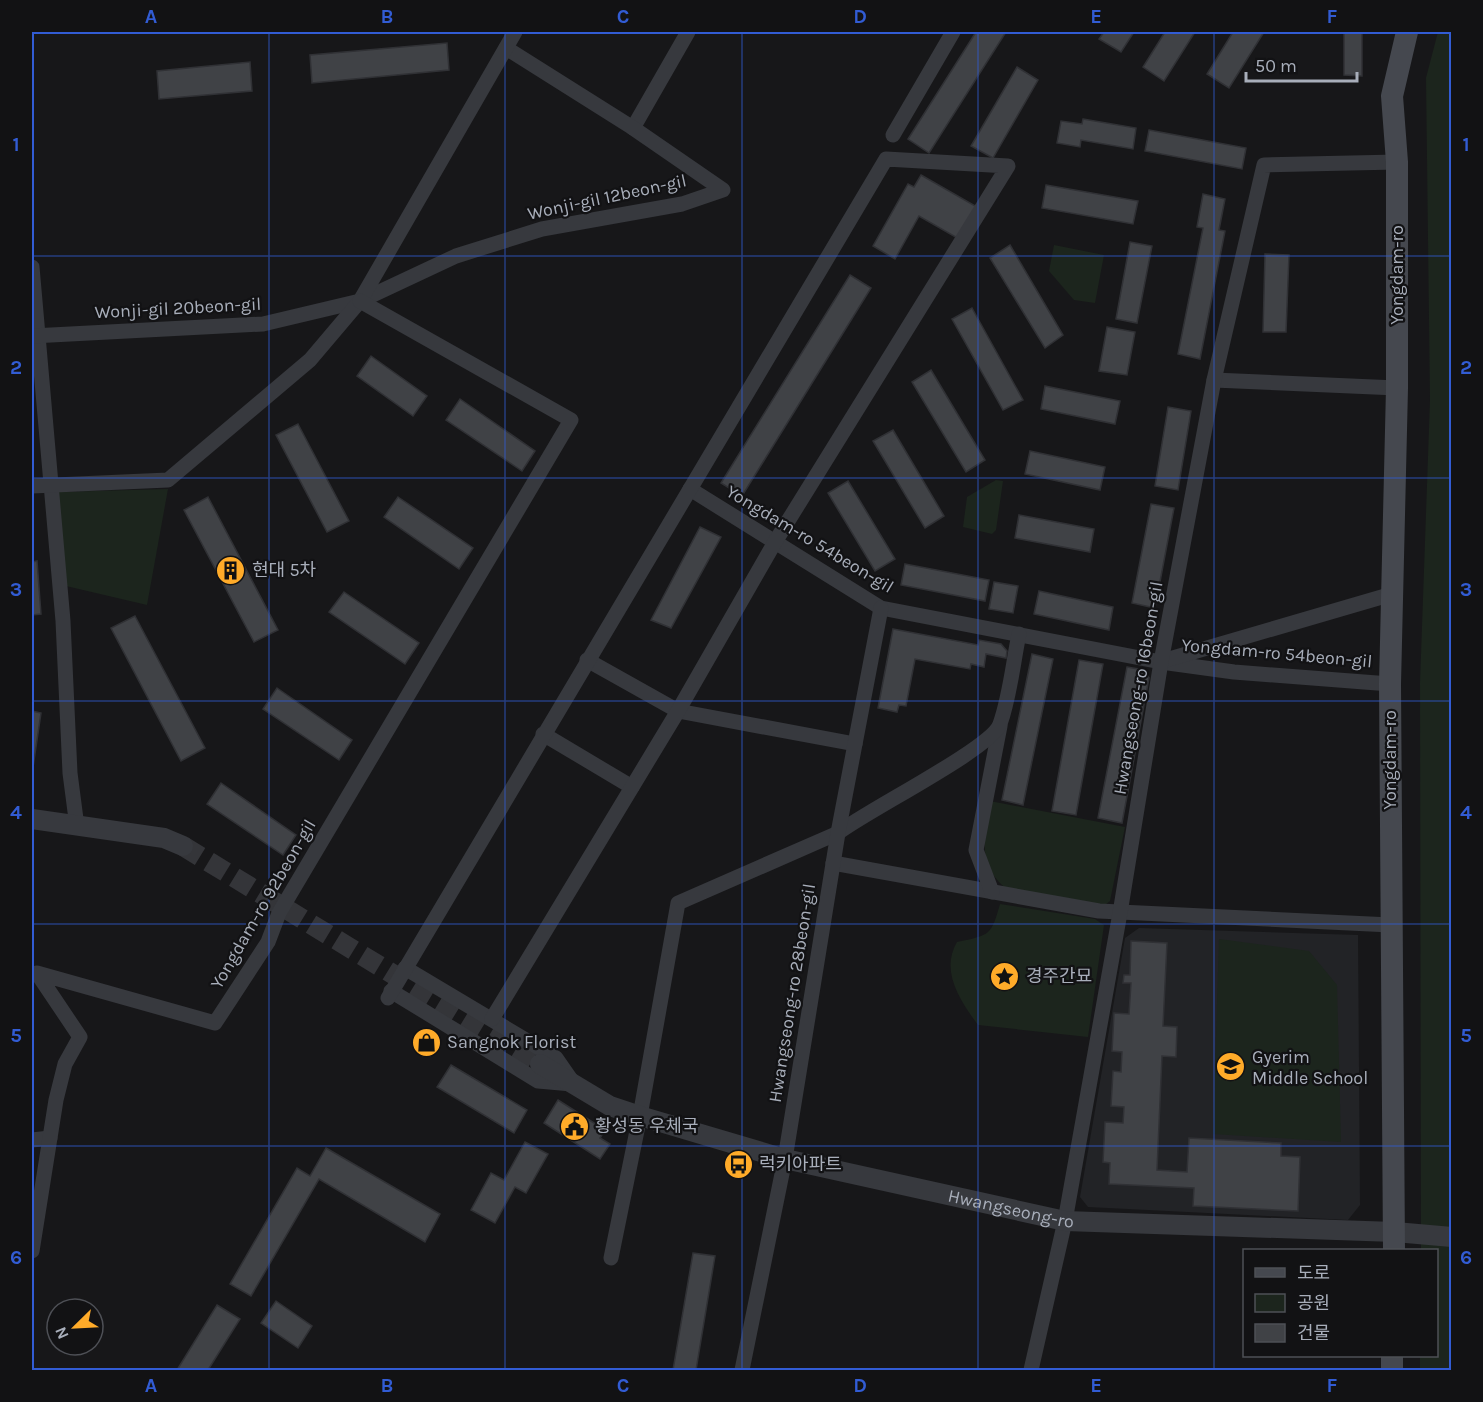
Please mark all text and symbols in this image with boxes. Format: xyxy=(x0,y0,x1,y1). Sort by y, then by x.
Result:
text: A xyxy=(145,5,158,28)
text: B xyxy=(381,5,393,28)
text: C xyxy=(617,5,629,28)
text: D xyxy=(853,5,867,28)
text: E xyxy=(1090,5,1102,28)
text: F xyxy=(1327,5,1338,28)
scale bar xyxy=(1246,45,1357,83)
text: 50 m xyxy=(1255,55,1297,77)
text: 1 xyxy=(12,133,20,156)
text: 1 xyxy=(1462,133,1470,156)
street label: Wonji-gil 12beon-gil xyxy=(525,169,689,225)
street label: Yongdam-ro xyxy=(1386,225,1408,325)
street label: Wonji-gil 20beon-gil xyxy=(94,293,262,323)
text: 2 xyxy=(10,356,22,379)
text: 2 xyxy=(1460,356,1472,379)
street label: Yongdam-ro 54beon-gil xyxy=(722,480,898,598)
building icon: 현대 5차 xyxy=(215,554,247,586)
place label: 현대 5차 xyxy=(252,559,317,581)
text: 3 xyxy=(10,578,22,601)
text: 3 xyxy=(1460,578,1472,601)
street label: Hwangseong-ro 16beon-gil xyxy=(1108,580,1168,796)
street label: Yongdam-ro 54beon-gil xyxy=(1181,634,1373,672)
street label: Yongdam-ro xyxy=(1379,710,1401,810)
text: 4 xyxy=(10,801,22,824)
text: 4 xyxy=(1460,801,1472,824)
street label: Yongdam-ro 92beon-gil xyxy=(205,815,321,993)
street label: Hwangseong-ro 28beon-gil xyxy=(764,882,820,1104)
place icon: 경주간묘 xyxy=(989,960,1021,992)
place label: 경주간묘 xyxy=(1026,965,1092,987)
text: 5 xyxy=(10,1024,22,1047)
text: 5 xyxy=(1460,1024,1472,1047)
shop icon: Sangnok Florist xyxy=(410,1026,442,1058)
place label: Sangnok Florist xyxy=(447,1031,577,1053)
place label: Gyerim Middle School xyxy=(1252,1046,1368,1089)
school or university icon: Gyerim Middle School xyxy=(1215,1051,1247,1083)
public building icon: 황성동 우체국 xyxy=(558,1110,590,1142)
place label: 황성동 우체국 xyxy=(595,1115,699,1137)
bus stop icon: 럭키아파트 xyxy=(722,1148,754,1180)
place label: 럭키아파트 xyxy=(759,1153,842,1175)
street label: Hwangseong-ro xyxy=(946,1184,1074,1232)
text: 6 xyxy=(10,1246,22,1269)
text: 6 xyxy=(1460,1246,1472,1269)
legend xyxy=(1243,1249,1438,1357)
text: 도로 xyxy=(1297,1262,1330,1284)
text: 공원 xyxy=(1297,1292,1330,1314)
north arrow xyxy=(45,1297,105,1357)
text: 건물 xyxy=(1297,1322,1330,1344)
text: N xyxy=(51,1324,73,1342)
text: A xyxy=(145,1374,158,1397)
text: B xyxy=(381,1374,393,1397)
text: C xyxy=(617,1374,629,1397)
text: D xyxy=(853,1374,867,1397)
text: E xyxy=(1090,1374,1102,1397)
text: F xyxy=(1327,1374,1338,1397)

